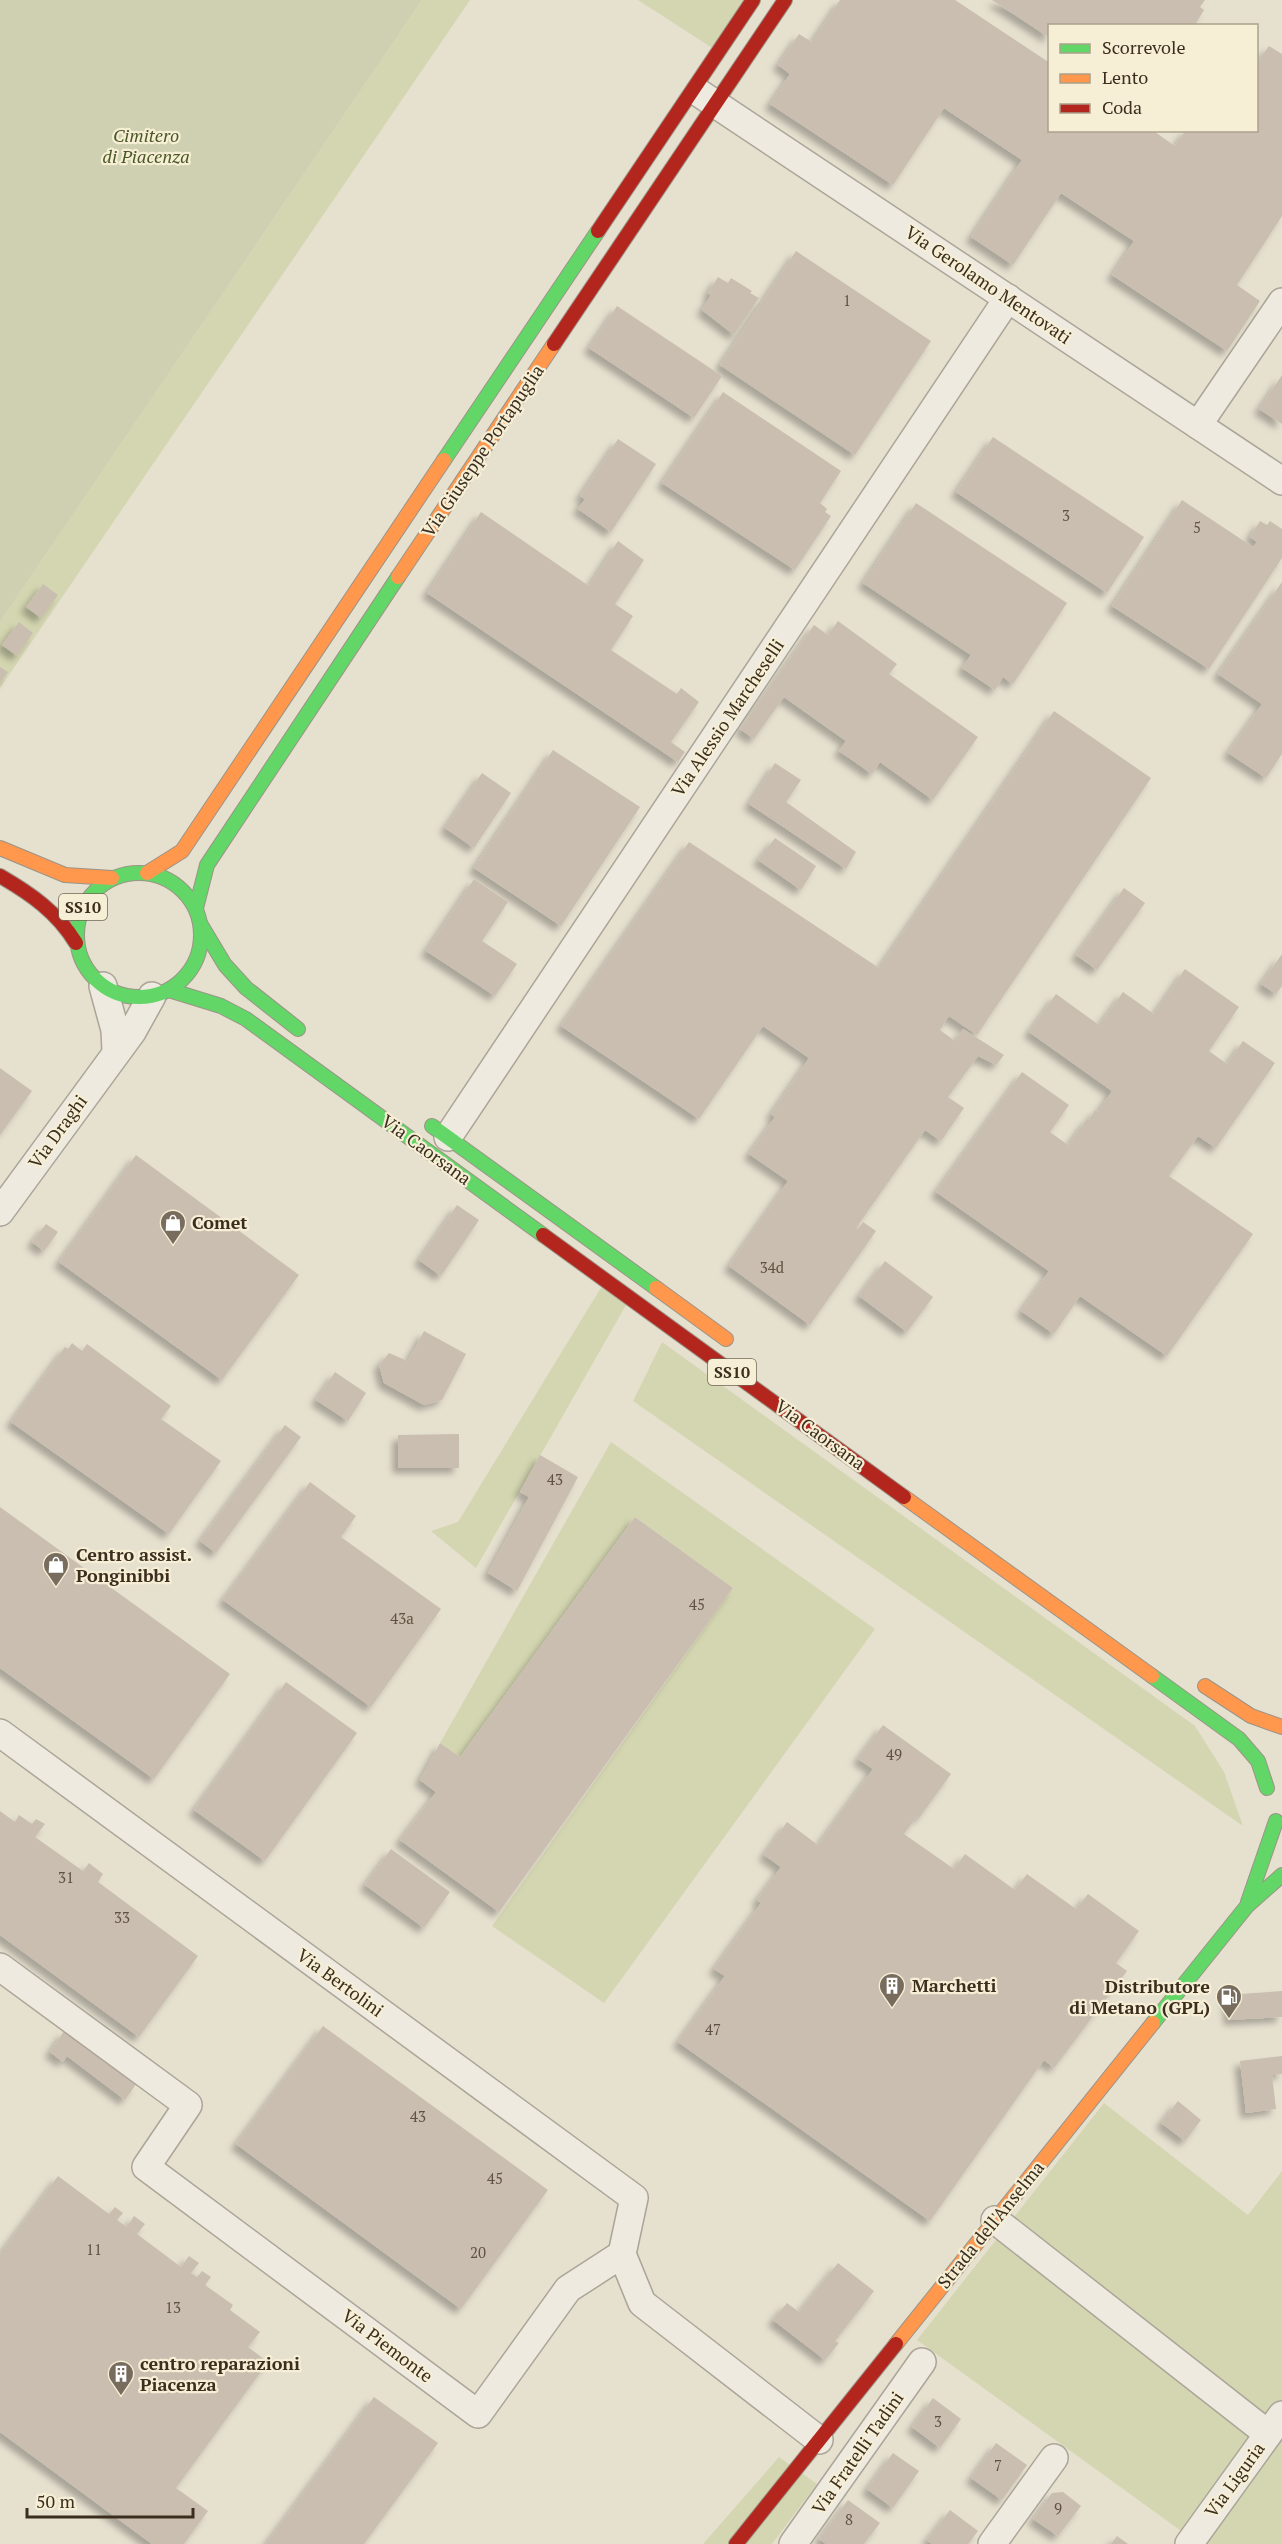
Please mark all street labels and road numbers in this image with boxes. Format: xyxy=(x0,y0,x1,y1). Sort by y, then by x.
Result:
street label: Via Gerolamo Mentovati xyxy=(901,219,1076,349)
street label: Via Giuseppe Portapuglia xyxy=(416,360,549,541)
street label: Via Alessio Marcheselli xyxy=(665,634,789,801)
road number: SS10 xyxy=(59,894,107,920)
street label: Via Draghi xyxy=(22,1090,92,1173)
street label: Via Caorsana xyxy=(377,1109,476,1190)
road number: SS10 xyxy=(708,1359,756,1385)
street label: Via Caorsana xyxy=(771,1394,870,1475)
street label: Via Bertolini xyxy=(292,1943,389,2022)
street label: Strada dell'Anselma xyxy=(931,2156,1049,2293)
street label: Via Piemonte xyxy=(337,2303,438,2387)
street label: Via Fratelli Tadini xyxy=(806,2386,908,2519)
street label: Via Liguria xyxy=(1199,2437,1270,2522)

